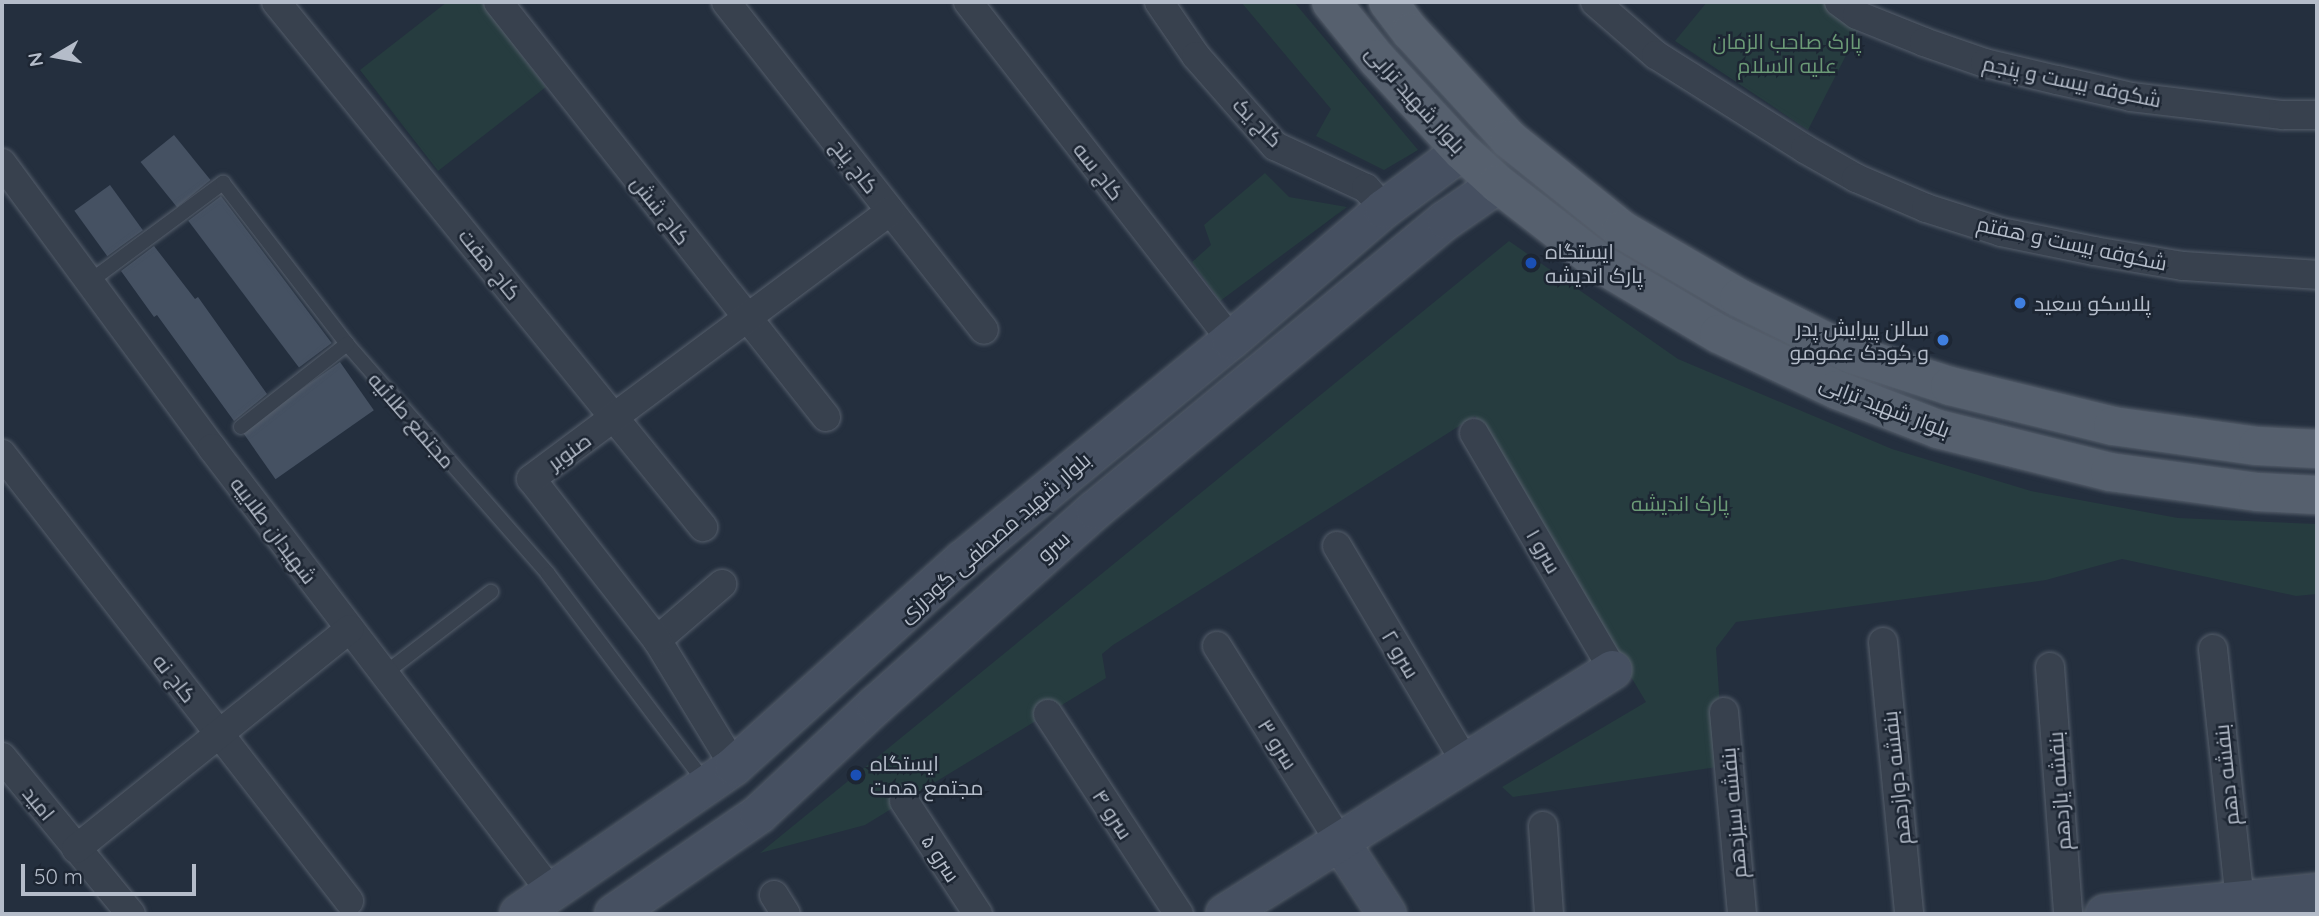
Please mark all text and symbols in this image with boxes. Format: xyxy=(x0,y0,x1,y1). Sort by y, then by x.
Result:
north arrow xyxy=(21,21,91,91)
park label: پارک صاحب الزمان علیه السلام xyxy=(1713,28,1861,78)
street label: بلوار شهید ترابی xyxy=(1361,40,1471,158)
street label: شکوفه بیست و پنجم xyxy=(1980,50,2164,112)
text: N xyxy=(22,51,48,69)
street label: کاج یک xyxy=(1228,92,1288,152)
street label: کاج پنج xyxy=(826,134,884,198)
street label: کاج سه xyxy=(1069,137,1129,205)
street label: کاج شش xyxy=(626,170,696,250)
street label: شکوفه بیست و هفتم xyxy=(1975,211,2169,275)
street label: کاج هفت xyxy=(454,223,526,305)
place label: ایستگاه پارک اندیشه xyxy=(1545,238,1643,288)
marker: ایستگاه پارک اندیشه xyxy=(1523,255,1539,271)
place label: پلاسکو سعید xyxy=(2034,290,2151,316)
marker: پلاسکو سعید xyxy=(2012,295,2028,311)
place label: سالن پیرایش پدر و کودک عمومو xyxy=(1790,315,1929,365)
marker: سالن پیرایش پدر و کودک عمومو xyxy=(1935,332,1951,348)
street label: مجتمع طلائیه xyxy=(363,367,461,473)
street label: بلوار شهید ترابی xyxy=(1816,370,1954,442)
street label: صنوبر xyxy=(542,427,596,475)
street label: بلوار شهید مصطفی گودرزی xyxy=(893,447,1095,627)
street label: شهیدان طلاییه xyxy=(226,471,322,589)
park label: پارک اندیشه xyxy=(1631,490,1729,516)
street label: سرو ۱ xyxy=(1521,524,1567,578)
street label: سرو xyxy=(1032,525,1074,567)
street label: سرو ۲ xyxy=(1377,625,1425,683)
street label: کاج نه xyxy=(148,649,202,707)
street label: بنفشه دوازدهم xyxy=(1876,710,1916,846)
street label: سرو ۳ xyxy=(1253,714,1303,774)
street label: بنفشه دهم xyxy=(2208,723,2244,827)
street label: بنفشه یازدهم xyxy=(2042,731,2076,851)
street label: بنفشه سیزدهم xyxy=(1715,746,1751,880)
place label: ایستگاه مجتمع همت xyxy=(870,750,984,800)
marker: ایستگاه مجتمع همت xyxy=(848,767,864,783)
street label: امید xyxy=(18,781,60,825)
street label: سرو ۴ xyxy=(1088,784,1138,844)
street label: سرو ۵ xyxy=(916,829,966,887)
scale bar xyxy=(24,850,200,894)
text: 50 m xyxy=(34,863,83,889)

